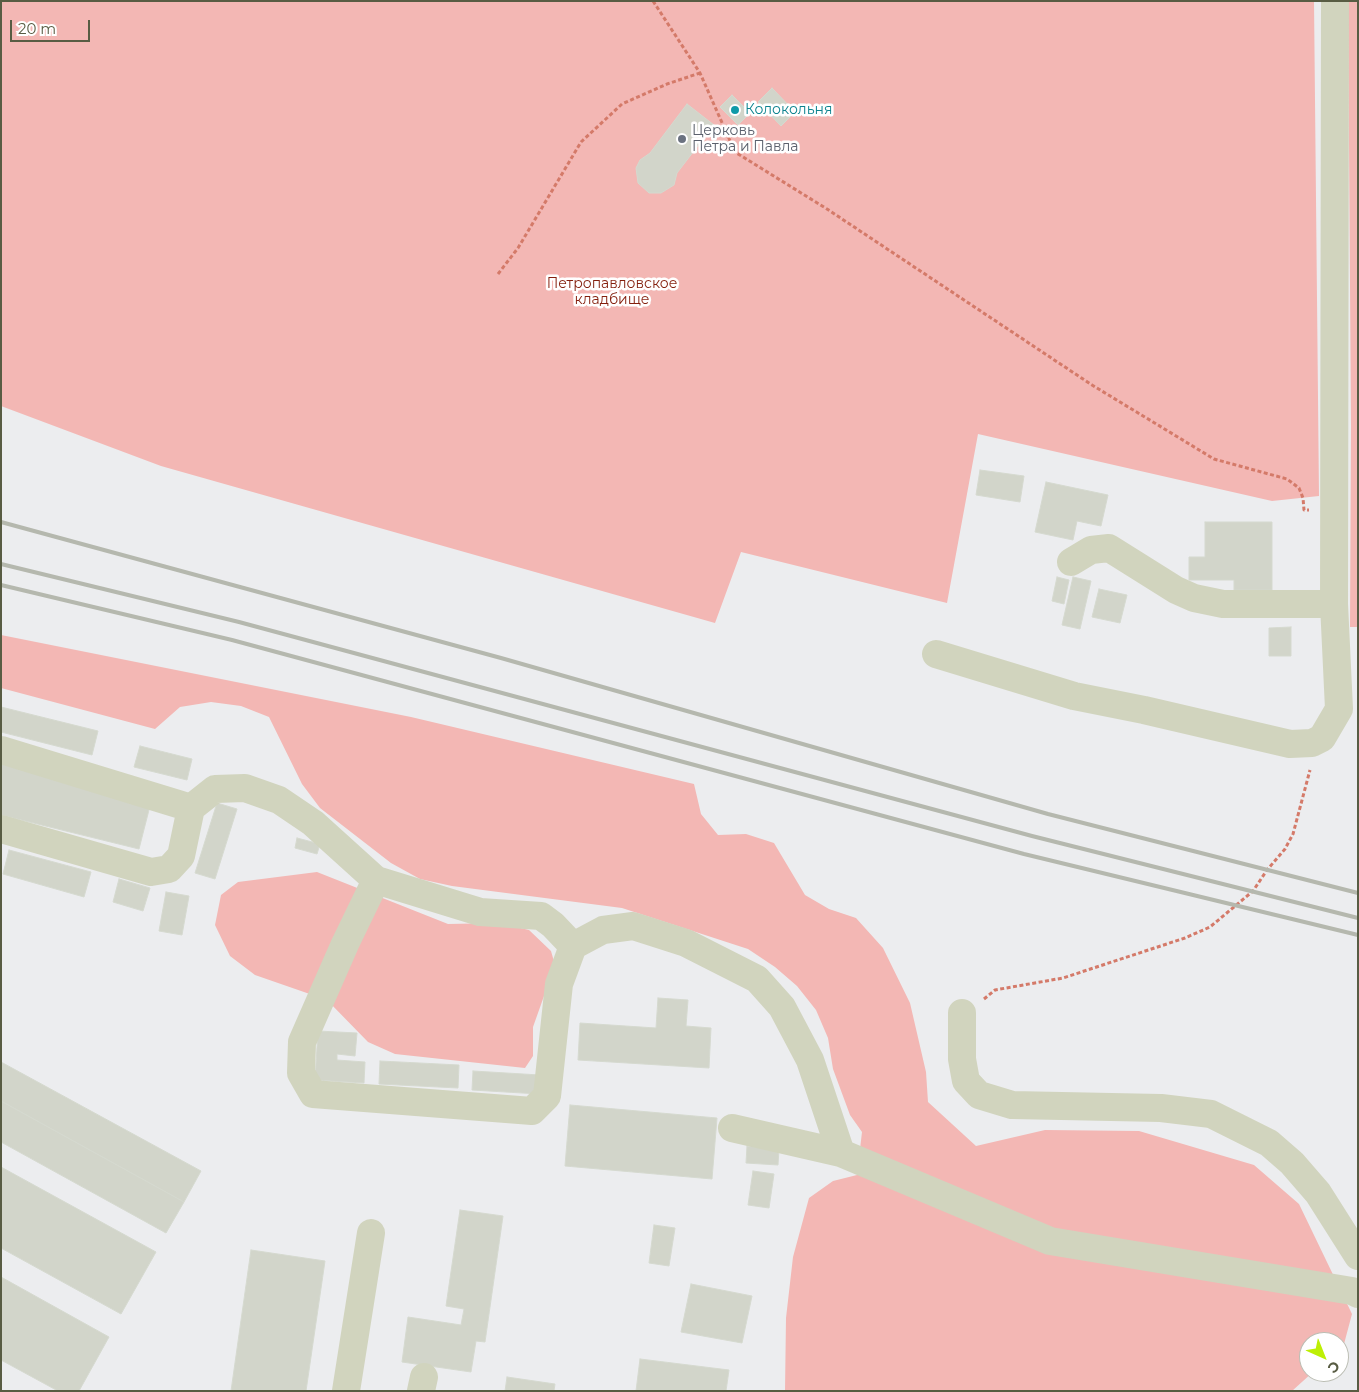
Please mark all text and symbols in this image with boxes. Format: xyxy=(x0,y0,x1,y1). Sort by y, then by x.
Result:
scale bar xyxy=(12,10,92,42)
text: 20 m xyxy=(18,19,56,38)
place label: Колокольня xyxy=(745,102,832,118)
marker: Колокольня xyxy=(729,104,741,116)
place label: Церковь Петра и Павла xyxy=(692,123,798,156)
marker: Церковь Петра и Павла xyxy=(676,133,688,145)
park label: Петропавловское кладбище xyxy=(547,276,677,308)
north arrow xyxy=(1299,1332,1349,1382)
text: С xyxy=(1324,1357,1344,1377)

